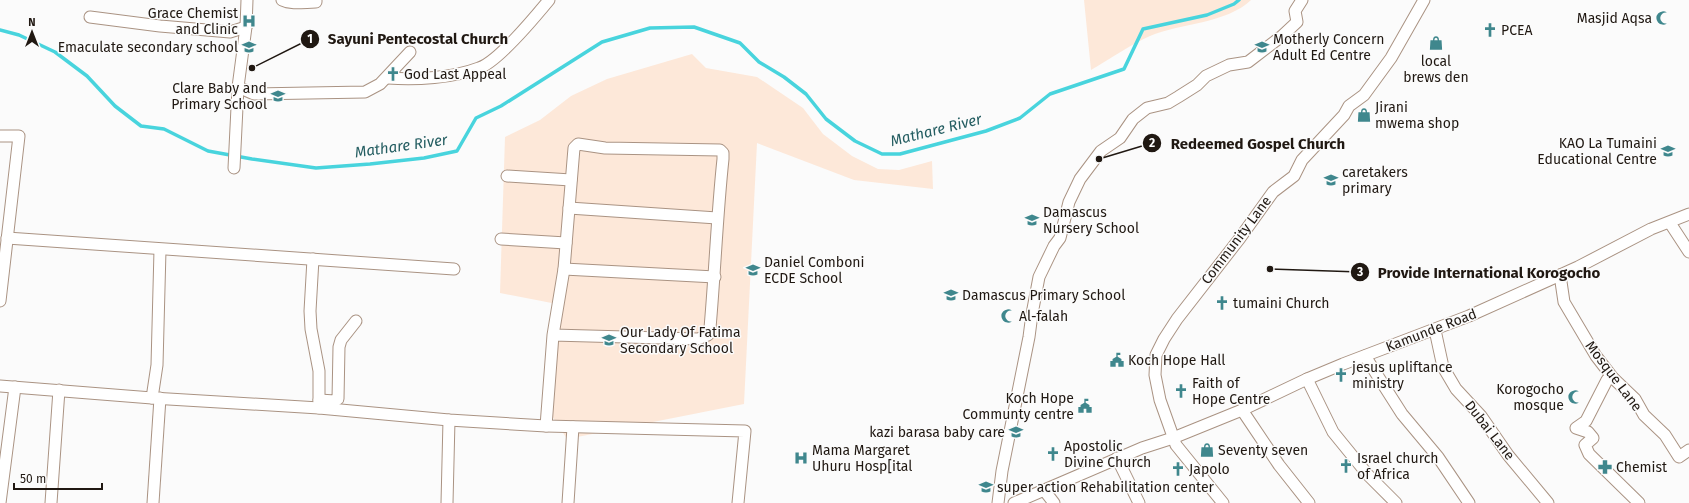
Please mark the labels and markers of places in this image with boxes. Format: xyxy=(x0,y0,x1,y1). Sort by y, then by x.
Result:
place label: Grace Chemist and Clinic xyxy=(148,5,239,38)
place label: Masjid Aqsa xyxy=(1577,10,1652,27)
mosque icon: Masjid Aqsa xyxy=(1655,10,1671,26)
hospital icon: Grace Chemist and Clinic xyxy=(241,13,257,29)
church icon: PCEA xyxy=(1482,22,1498,38)
place label: PCEA xyxy=(1501,22,1533,39)
callout: Sayuni Pentecostal Church xyxy=(300,26,516,53)
place label: Motherly Concern Adult Ed Centre xyxy=(1273,31,1385,64)
shop icon: local brews den xyxy=(1428,35,1444,51)
place label: Emaculate secondary school xyxy=(58,39,238,56)
school or university icon: Emaculate secondary school xyxy=(241,39,257,55)
school or university icon: Motherly Concern Adult Ed Centre xyxy=(1254,39,1270,55)
place label: local brews den xyxy=(1403,53,1469,86)
church icon: God Last Appeal xyxy=(385,66,401,82)
place label: God Last Appeal xyxy=(404,66,506,83)
place label: Clare Baby and Primary School xyxy=(171,80,267,113)
school or university icon: Clare Baby and Primary School xyxy=(270,88,286,104)
place label: Jirani mwema shop xyxy=(1375,99,1459,132)
shop icon: Jirani mwema shop xyxy=(1356,107,1372,123)
callout: Redeemed Gospel Church xyxy=(1142,130,1353,157)
place label: KAO La Tumaini Educational Centre xyxy=(1537,135,1657,168)
school or university icon: KAO La Tumaini Educational Centre xyxy=(1660,143,1676,159)
place label: caretakers primary xyxy=(1342,164,1408,197)
school or university icon: caretakers primary xyxy=(1323,172,1339,188)
place label: Damascus Nursery School xyxy=(1043,204,1139,237)
school or university icon: Damascus Nursery School xyxy=(1024,212,1040,228)
place label: Daniel Comboni ECDE School xyxy=(764,254,864,287)
callout: Provide International Korogocho xyxy=(1350,259,1608,286)
school or university icon: Daniel Comboni ECDE School xyxy=(745,262,761,278)
school or university icon: Damascus Primary School xyxy=(943,287,959,303)
place label: Damascus Primary School xyxy=(962,287,1125,304)
church icon: tumaini Church xyxy=(1214,295,1230,311)
place label: tumaini Church xyxy=(1233,295,1330,312)
mosque icon: Al-falah xyxy=(1000,308,1016,324)
place label: Al-falah xyxy=(1019,308,1068,325)
place label: Our Lady Of Fatima Secondary School xyxy=(620,324,741,357)
school or university icon: Our Lady Of Fatima Secondary School xyxy=(601,332,617,348)
public building icon: Koch Hope Hall xyxy=(1109,352,1125,368)
place label: Koch Hope Hall xyxy=(1128,352,1225,369)
place label: jesus upliftance ministry xyxy=(1351,359,1453,392)
church icon: jesus upliftance ministry xyxy=(1333,367,1349,383)
place label: Faith of Hope Centre xyxy=(1192,375,1270,408)
place label: Korogocho mosque xyxy=(1496,381,1564,414)
church icon: Faith of Hope Centre xyxy=(1173,383,1189,399)
mosque icon: Korogocho mosque xyxy=(1567,389,1583,405)
place label: Koch Hope Communty centre xyxy=(962,390,1074,423)
public building icon: Koch Hope Communty centre xyxy=(1077,398,1093,414)
place label: kazi barasa baby care xyxy=(869,424,1005,441)
school or university icon: kazi barasa baby care xyxy=(1008,424,1024,440)
place label: Apostolic Divine Church xyxy=(1064,438,1151,471)
place label: Mama Margaret Uhuru Hosp[ital xyxy=(812,442,912,475)
shop icon: Seventy seven xyxy=(1199,442,1215,458)
place label: Seventy seven xyxy=(1218,442,1308,459)
church icon: Apostolic Divine Church xyxy=(1045,446,1061,462)
hospital icon: Mama Margaret Uhuru Hosp[ital xyxy=(793,450,809,466)
place label: Israel church of Africa xyxy=(1357,450,1439,483)
church icon: Israel church of Africa xyxy=(1338,458,1354,474)
pharmacy icon: Chemist xyxy=(1597,459,1613,475)
place label: Chemist xyxy=(1616,459,1668,476)
church icon: Japolo xyxy=(1170,461,1186,477)
place label: Japolo xyxy=(1189,461,1230,478)
school or university icon: super action Rehabilitation center xyxy=(978,479,994,495)
place label: super action Rehabilitation center xyxy=(997,479,1215,496)

